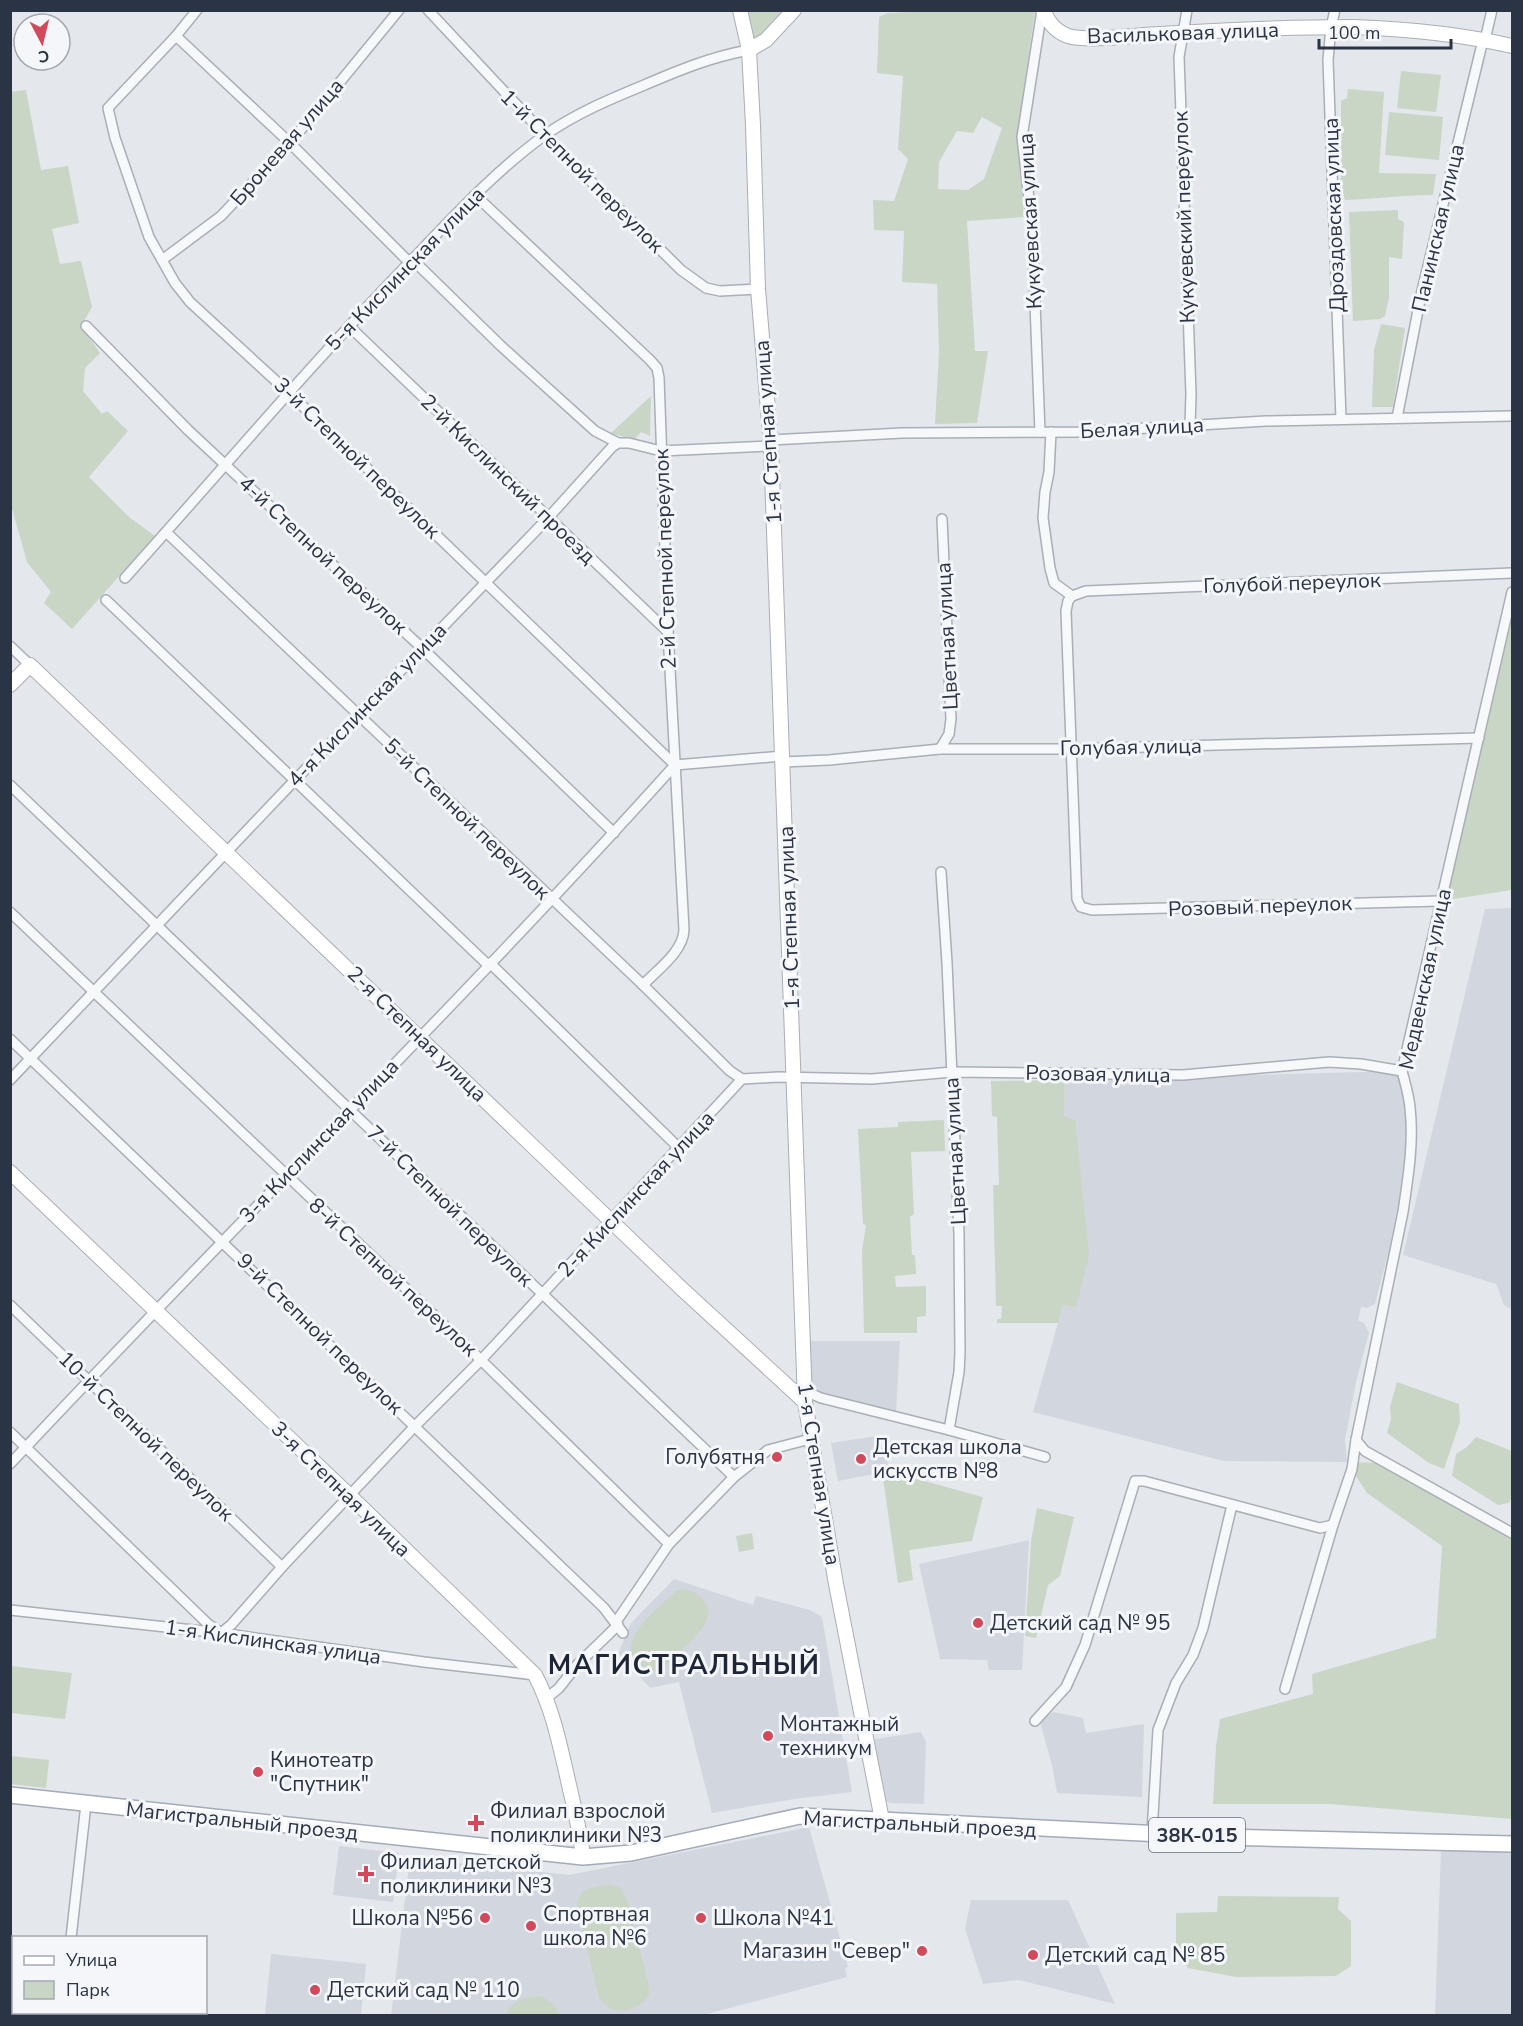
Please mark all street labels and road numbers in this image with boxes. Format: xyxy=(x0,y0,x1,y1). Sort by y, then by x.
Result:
street label: Васильковая улица xyxy=(1087,16,1279,50)
street label: Броневая улица xyxy=(224,72,350,212)
street label: 1-й Степной переулок xyxy=(494,83,671,260)
street label: Кукуевский переулок xyxy=(1166,109,1202,324)
street label: Дроздовская улица xyxy=(1317,117,1351,313)
street label: Кукуевская улица xyxy=(1011,132,1049,310)
street label: Панинская улица xyxy=(1405,141,1471,315)
street label: 5-я Кислинская улица xyxy=(319,181,491,357)
street label: 1-я Степная улица xyxy=(748,339,788,525)
street label: 3-й Степной переулок xyxy=(268,371,447,545)
street label: 2-й Кислинский проезд xyxy=(414,388,602,570)
street label: Белая улица xyxy=(1079,411,1205,445)
street label: 2-й Степной переулок xyxy=(647,447,683,670)
street label: 4-й Степной переулок xyxy=(233,469,414,641)
street label: Цветная улица xyxy=(929,561,965,711)
street label: Голубой переулок xyxy=(1203,566,1382,600)
street label: 4-я Кислинская улица xyxy=(281,617,453,793)
street label: 5-й Степной переулок xyxy=(378,732,557,906)
street label: Голубая улица xyxy=(1060,732,1202,762)
street label: 1-я Степная улица xyxy=(772,825,806,1011)
street label: Медвенская улица xyxy=(1392,886,1458,1072)
street label: Розовый переулок xyxy=(1167,889,1354,923)
street label: 2-я Степная улица xyxy=(341,960,493,1108)
street label: 3-я Кислинская улица xyxy=(233,1053,405,1229)
street label: Розовая улица xyxy=(1025,1059,1171,1089)
street label: Цветная улица xyxy=(937,1076,973,1226)
street label: 2-я Кислинская улица xyxy=(551,1105,721,1283)
street label: 7-й Степной переулок xyxy=(361,1119,540,1293)
street label: 8-й Степной переулок xyxy=(303,1191,484,1363)
street label: 9-й Степной переулок xyxy=(231,1247,410,1421)
street label: 10-й Степной переулок xyxy=(52,1345,240,1528)
street label: 1-я Степная улица xyxy=(791,1381,847,1567)
street label: 3-я Степная улица xyxy=(265,1415,417,1563)
street label: 1-я Кислинская улица xyxy=(163,1613,383,1671)
street label: Магистральный проезд xyxy=(124,1795,360,1847)
street label: Магистральный проезд xyxy=(803,1804,1037,1844)
road number: 38К-015 xyxy=(1149,1818,1245,1852)

